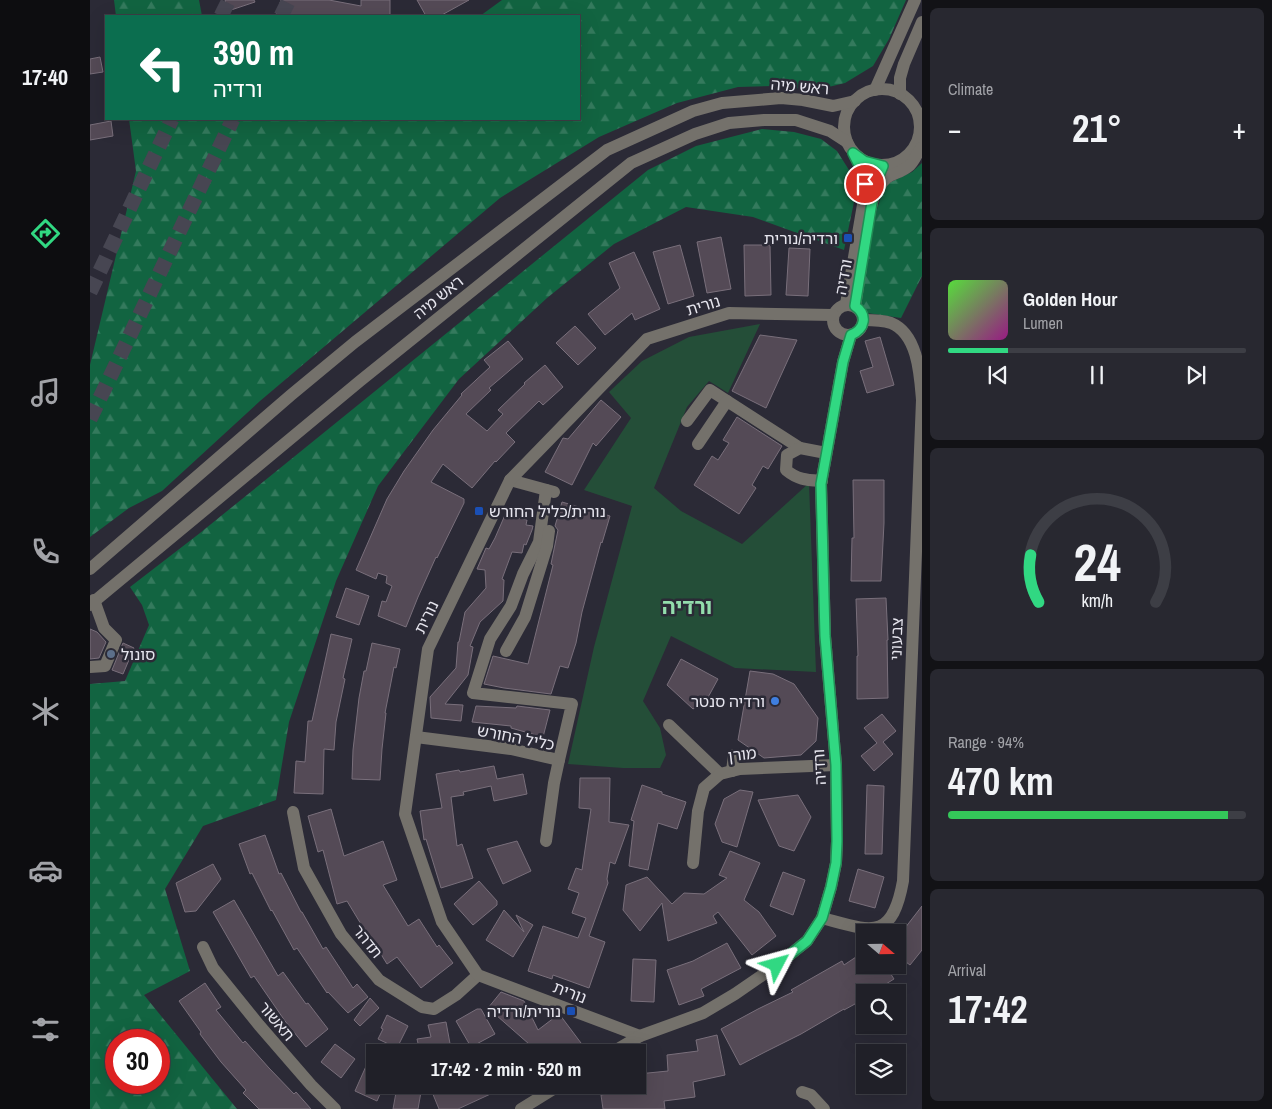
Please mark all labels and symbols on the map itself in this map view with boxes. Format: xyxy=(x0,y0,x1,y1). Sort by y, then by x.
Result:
street label: ראש מיה xyxy=(770,72,830,100)
pin xyxy=(844,163,886,205)
place label: ורדיה/נורית xyxy=(764,227,838,249)
marker: ורדיה/נורית xyxy=(842,232,854,244)
street label: ורדיה xyxy=(829,257,857,297)
street label: ראש מיה xyxy=(408,270,468,324)
street label: נורית xyxy=(683,289,723,321)
place label: נורית/כליל החורש xyxy=(489,500,606,522)
marker: נורית/כליל החורש xyxy=(473,505,485,517)
district label: ורדיה xyxy=(662,592,712,621)
street label: נורית xyxy=(409,597,443,637)
street label: צבעוני xyxy=(884,617,908,661)
place label: סונול xyxy=(121,643,155,665)
marker: סונול xyxy=(105,648,117,660)
place label: ורדיה סנטר xyxy=(691,690,765,712)
marker: ורדיה סנטר xyxy=(769,695,781,707)
street label: כליל החורש xyxy=(475,719,557,755)
street label: מורן xyxy=(726,741,758,767)
street label: ורדיה xyxy=(807,748,831,786)
street label: תדהר xyxy=(348,920,388,962)
north arrow xyxy=(856,924,906,974)
position arrow xyxy=(750,938,802,990)
street label: נורית xyxy=(550,976,590,1008)
street label: תאשור xyxy=(254,997,300,1045)
place label: נורית/ורדיה xyxy=(487,1000,561,1022)
marker: נורית/ורדיה xyxy=(565,1005,577,1017)
speed limit sign: 30 xyxy=(105,1029,170,1094)

